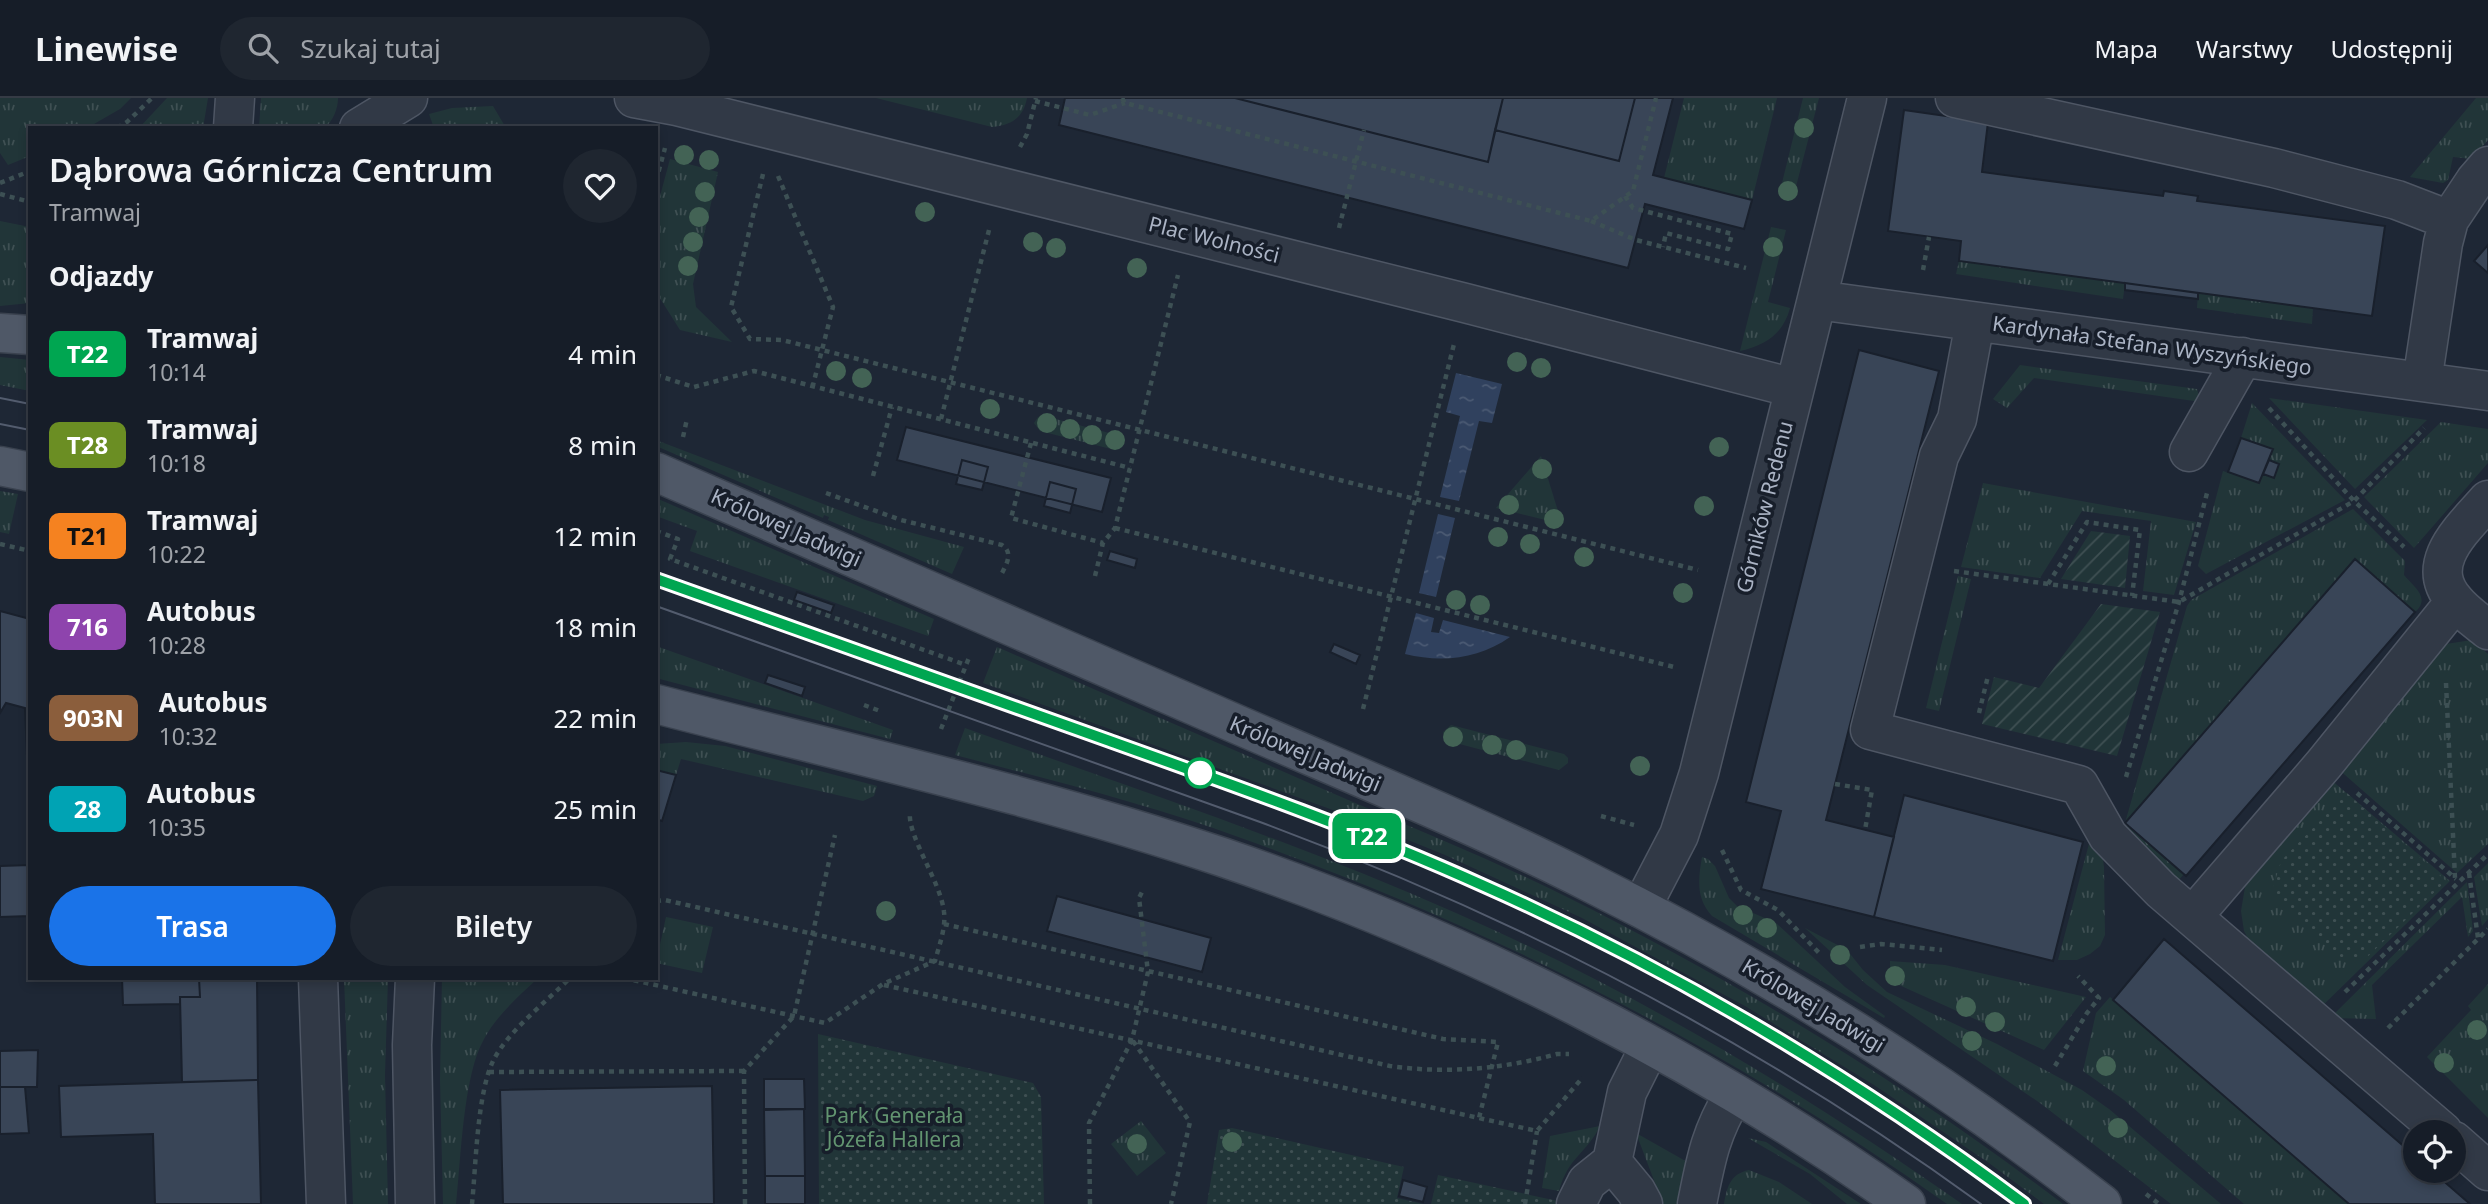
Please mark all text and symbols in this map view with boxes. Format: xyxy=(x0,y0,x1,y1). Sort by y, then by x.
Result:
search box xyxy=(220,17,710,80)
text: Linewise xyxy=(35,26,178,71)
icon: search xyxy=(244,29,282,67)
text: Szukaj tutaj xyxy=(300,30,441,66)
text: Mapa xyxy=(2095,32,2158,65)
text: Warstwy xyxy=(2196,32,2293,65)
text: Udostępnij xyxy=(2331,32,2453,65)
text: Dąbrowa Górnicza Centrum xyxy=(49,147,493,192)
button: heart xyxy=(563,149,637,223)
text: Tramwaj xyxy=(49,196,141,228)
street label: Plac Wolności xyxy=(1146,209,1283,269)
text: Odjazdy xyxy=(49,258,153,294)
street label: Kardynała Stefana Wyszyńskiego xyxy=(1991,309,2314,381)
text: Tramwaj xyxy=(147,320,258,356)
text: 4 min xyxy=(568,336,637,372)
text: T22 xyxy=(67,337,108,370)
text: 10:14 xyxy=(147,356,206,388)
text: Tramwaj xyxy=(147,411,258,447)
street label: Górników Redenu xyxy=(1729,418,1799,596)
text: 8 min xyxy=(568,427,637,463)
text: T28 xyxy=(67,428,108,461)
text: 10:18 xyxy=(147,447,206,479)
street label: Królowej Jadwigi xyxy=(707,481,866,573)
text: Tramwaj xyxy=(147,502,258,538)
text: 12 min xyxy=(553,518,637,554)
text: T21 xyxy=(67,519,108,552)
text: 10:22 xyxy=(147,538,206,570)
text: Autobus xyxy=(147,593,256,629)
text: 18 min xyxy=(553,609,637,645)
text: 716 xyxy=(67,610,108,643)
text: 10:28 xyxy=(147,629,206,661)
text: Autobus xyxy=(159,684,268,720)
text: 22 min xyxy=(553,700,637,736)
text: 903N xyxy=(63,701,124,734)
street label: Królowej Jadwigi xyxy=(1226,709,1385,798)
text: 10:32 xyxy=(159,720,218,752)
unlabelled marker xyxy=(1185,758,1215,788)
text: Autobus xyxy=(147,775,256,811)
text: 25 min xyxy=(553,791,637,827)
text: 28 xyxy=(74,792,101,825)
text: 10:35 xyxy=(147,811,206,843)
line badge: T22 xyxy=(1327,813,1407,859)
text: T22 xyxy=(1346,819,1388,852)
button: Trasa xyxy=(49,886,336,966)
button: Bilety xyxy=(350,886,637,966)
street label: Królowej Jadwigi xyxy=(1737,952,1890,1059)
park label: Park Generała Józefa Hallera xyxy=(824,1101,964,1153)
map controls xyxy=(2403,1120,2466,1183)
button: locate xyxy=(2403,1120,2466,1183)

